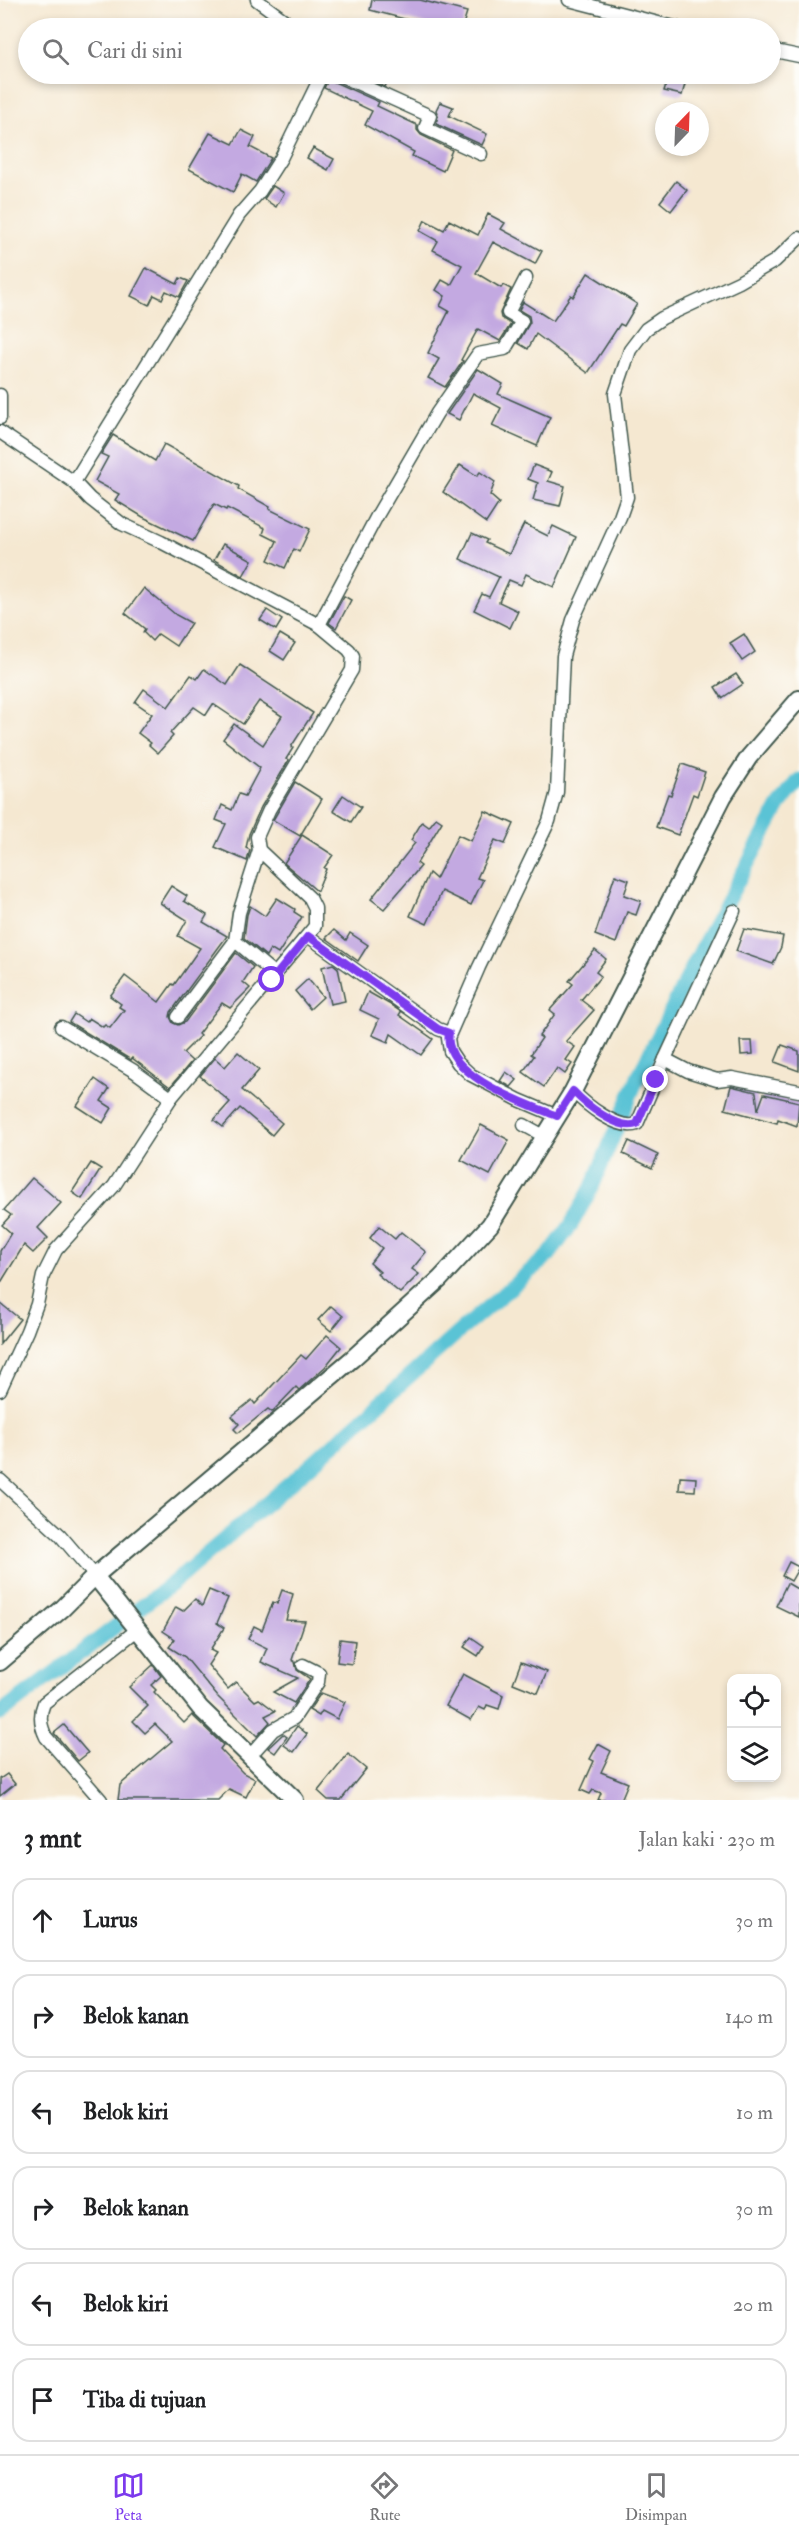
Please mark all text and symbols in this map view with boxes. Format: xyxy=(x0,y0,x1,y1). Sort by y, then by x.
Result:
search box xyxy=(18,18,781,84)
icon: search xyxy=(39,35,72,68)
text: Cari di sini xyxy=(87,37,183,65)
north arrow xyxy=(655,102,709,156)
route start xyxy=(258,966,284,992)
route end xyxy=(642,1066,668,1092)
map controls xyxy=(727,1674,781,1782)
button: locate xyxy=(727,1674,781,1728)
button: layers xyxy=(727,1728,781,1782)
text: 3 mnt xyxy=(24,1823,81,1855)
text: Jalan kaki · 230 m xyxy=(639,1827,775,1852)
icon: ahead xyxy=(26,1904,59,1937)
text: Lurus xyxy=(83,1906,137,1934)
text: 30 m xyxy=(735,1908,773,1933)
icon: right xyxy=(26,2000,59,2033)
text: Belok kanan xyxy=(83,2002,189,2030)
text: 140 m xyxy=(725,2004,773,2029)
icon: left xyxy=(26,2096,59,2129)
text: Belok kiri xyxy=(83,2098,168,2126)
text: 10 m xyxy=(736,2100,773,2125)
icon: right xyxy=(26,2192,59,2225)
text: Belok kanan xyxy=(83,2194,189,2222)
text: 30 m xyxy=(735,2196,773,2221)
icon: left xyxy=(26,2288,59,2321)
text: Belok kiri xyxy=(83,2290,168,2318)
text: 20 m xyxy=(733,2292,773,2317)
icon: arrive xyxy=(26,2384,59,2417)
text: Tiba di tujuan xyxy=(83,2386,206,2414)
tab: Peta xyxy=(112,2469,145,2525)
tab: Rute xyxy=(368,2469,401,2525)
tab: Disimpan xyxy=(625,2469,687,2525)

